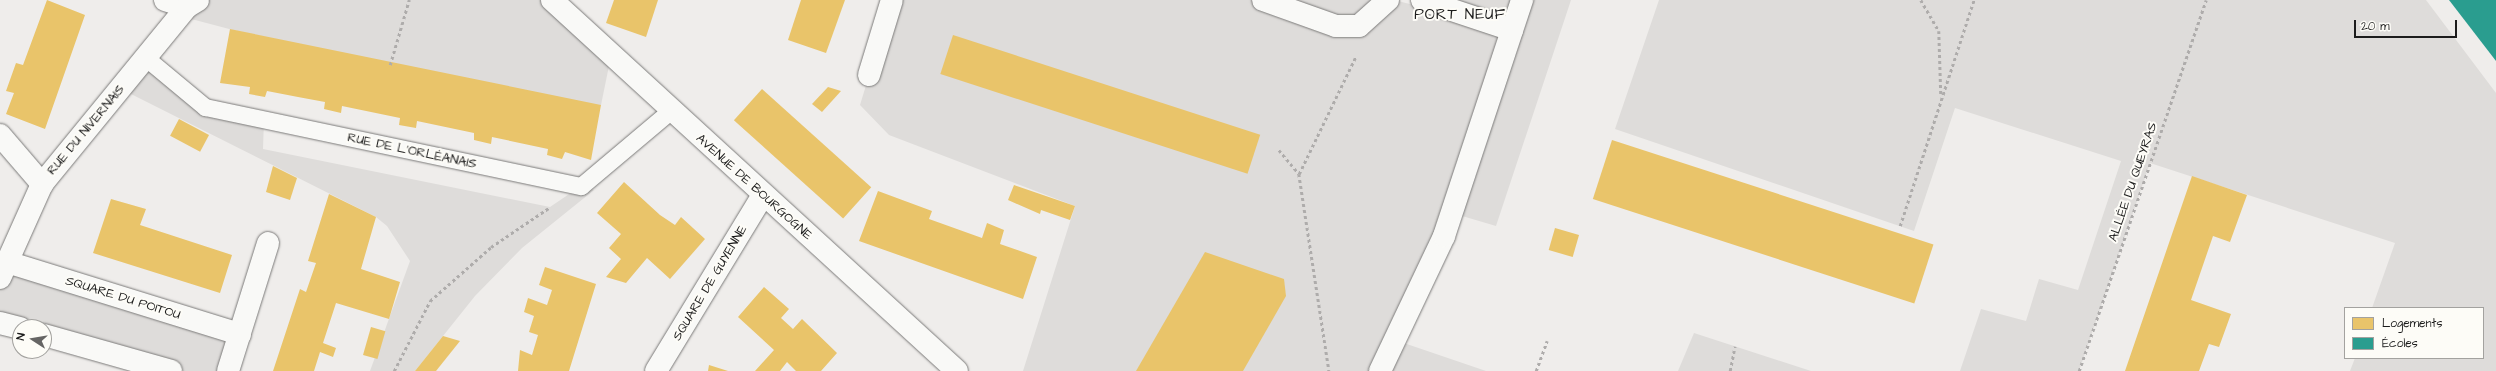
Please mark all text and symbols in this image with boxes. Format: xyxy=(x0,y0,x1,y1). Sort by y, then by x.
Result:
district label: PORT NEUF xyxy=(1414,6,1506,24)
scale bar xyxy=(2356,12,2459,38)
text: 20 m xyxy=(2361,18,2390,35)
street label: RUE DU NIVERNAIS xyxy=(44,82,128,178)
street label: ALLÉE DU QUEYRAS xyxy=(2105,120,2161,244)
street label: RUE DE L'ORLÉANAIS xyxy=(346,130,478,172)
street label: AVENUE DE BOURGOGNE xyxy=(693,131,815,243)
street label: SQUARE DE GUYENNE xyxy=(669,223,751,343)
street label: SQUARE DU POITOU xyxy=(64,273,182,323)
legend xyxy=(2344,307,2484,359)
text: Logements xyxy=(2382,315,2442,332)
north arrow xyxy=(12,319,52,359)
text: N xyxy=(13,332,29,342)
text: Écoles xyxy=(2382,335,2418,352)

